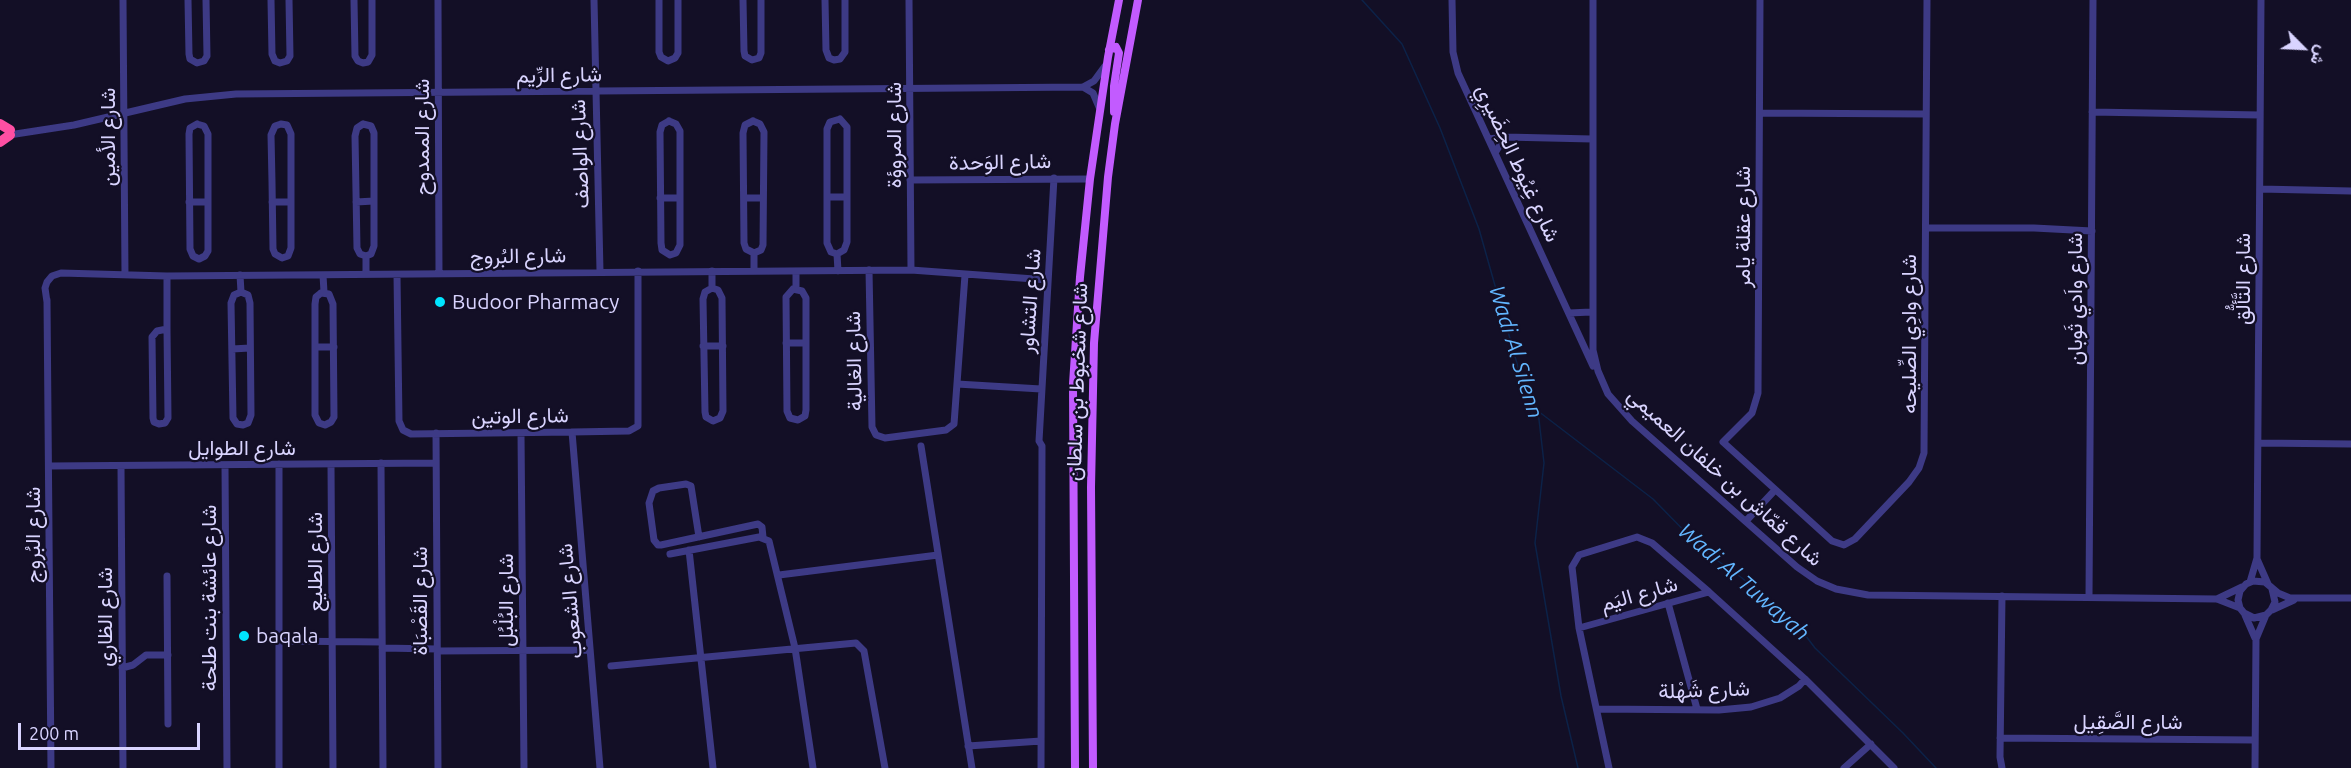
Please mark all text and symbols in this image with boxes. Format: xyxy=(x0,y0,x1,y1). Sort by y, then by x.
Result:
north arrow xyxy=(2273,18,2333,78)
text: ش xyxy=(2307,43,2332,68)
street label: شارع الرِّيم xyxy=(516,62,602,88)
street label: شارع الممدوح xyxy=(409,79,435,195)
street label: شارع غِيُوط الحِضَيرِي xyxy=(1470,80,1566,246)
street label: شارع المروؤة xyxy=(881,82,907,188)
street label: شارع الأمين xyxy=(95,88,121,186)
street label: شارع الواصف xyxy=(566,99,594,209)
street label: شارع الوَحدة xyxy=(949,149,1051,175)
street label: شارع عقلة يامر xyxy=(1730,166,1756,288)
street label: شارع واَدي ثَوبان xyxy=(2062,233,2088,365)
street label: شارع التَّألُّق xyxy=(2230,233,2256,325)
street label: شارع البُروج xyxy=(470,243,566,269)
street label: شارع التشاور xyxy=(1014,248,1046,354)
street label: شارع وادِي الصِّليحه xyxy=(1896,254,1922,414)
water label: Wadi Al Silenn xyxy=(1483,282,1549,422)
street label: شارع شخبوط بن سلطان xyxy=(1061,283,1093,481)
place label: Budoor Pharmacy xyxy=(452,289,619,315)
marker: Budoor Pharmacy xyxy=(433,295,447,309)
street label: شارع الغالية xyxy=(841,311,867,411)
street label: شارع قمّاش بن خلفان العميمي xyxy=(1622,383,1828,571)
street label: شارع الوتين xyxy=(471,403,569,429)
street label: شارع الطوايل xyxy=(188,435,296,461)
street label: شارع البُروج xyxy=(20,487,46,583)
street label: شارع عائشة بنت طلحة xyxy=(196,505,222,691)
street label: شارع الطليع xyxy=(302,512,328,612)
water label: Wadi Al Tuwayah xyxy=(1673,518,1815,646)
street label: شارع الشعوب xyxy=(552,542,588,660)
street label: شارع القَصْبَاة xyxy=(407,546,433,656)
street label: شارع البُلْبُل xyxy=(493,553,519,647)
street label: شارع الظاري xyxy=(92,567,118,667)
street label: شارع اليَم xyxy=(1598,571,1680,617)
place label: baqala xyxy=(256,623,318,649)
marker: baqala xyxy=(237,629,251,643)
street label: شارع شَهْلة xyxy=(1658,676,1750,704)
street label: شارع الصَّقِيل xyxy=(2074,709,2182,735)
scale bar xyxy=(21,711,202,749)
text: 200 m xyxy=(29,723,79,743)

